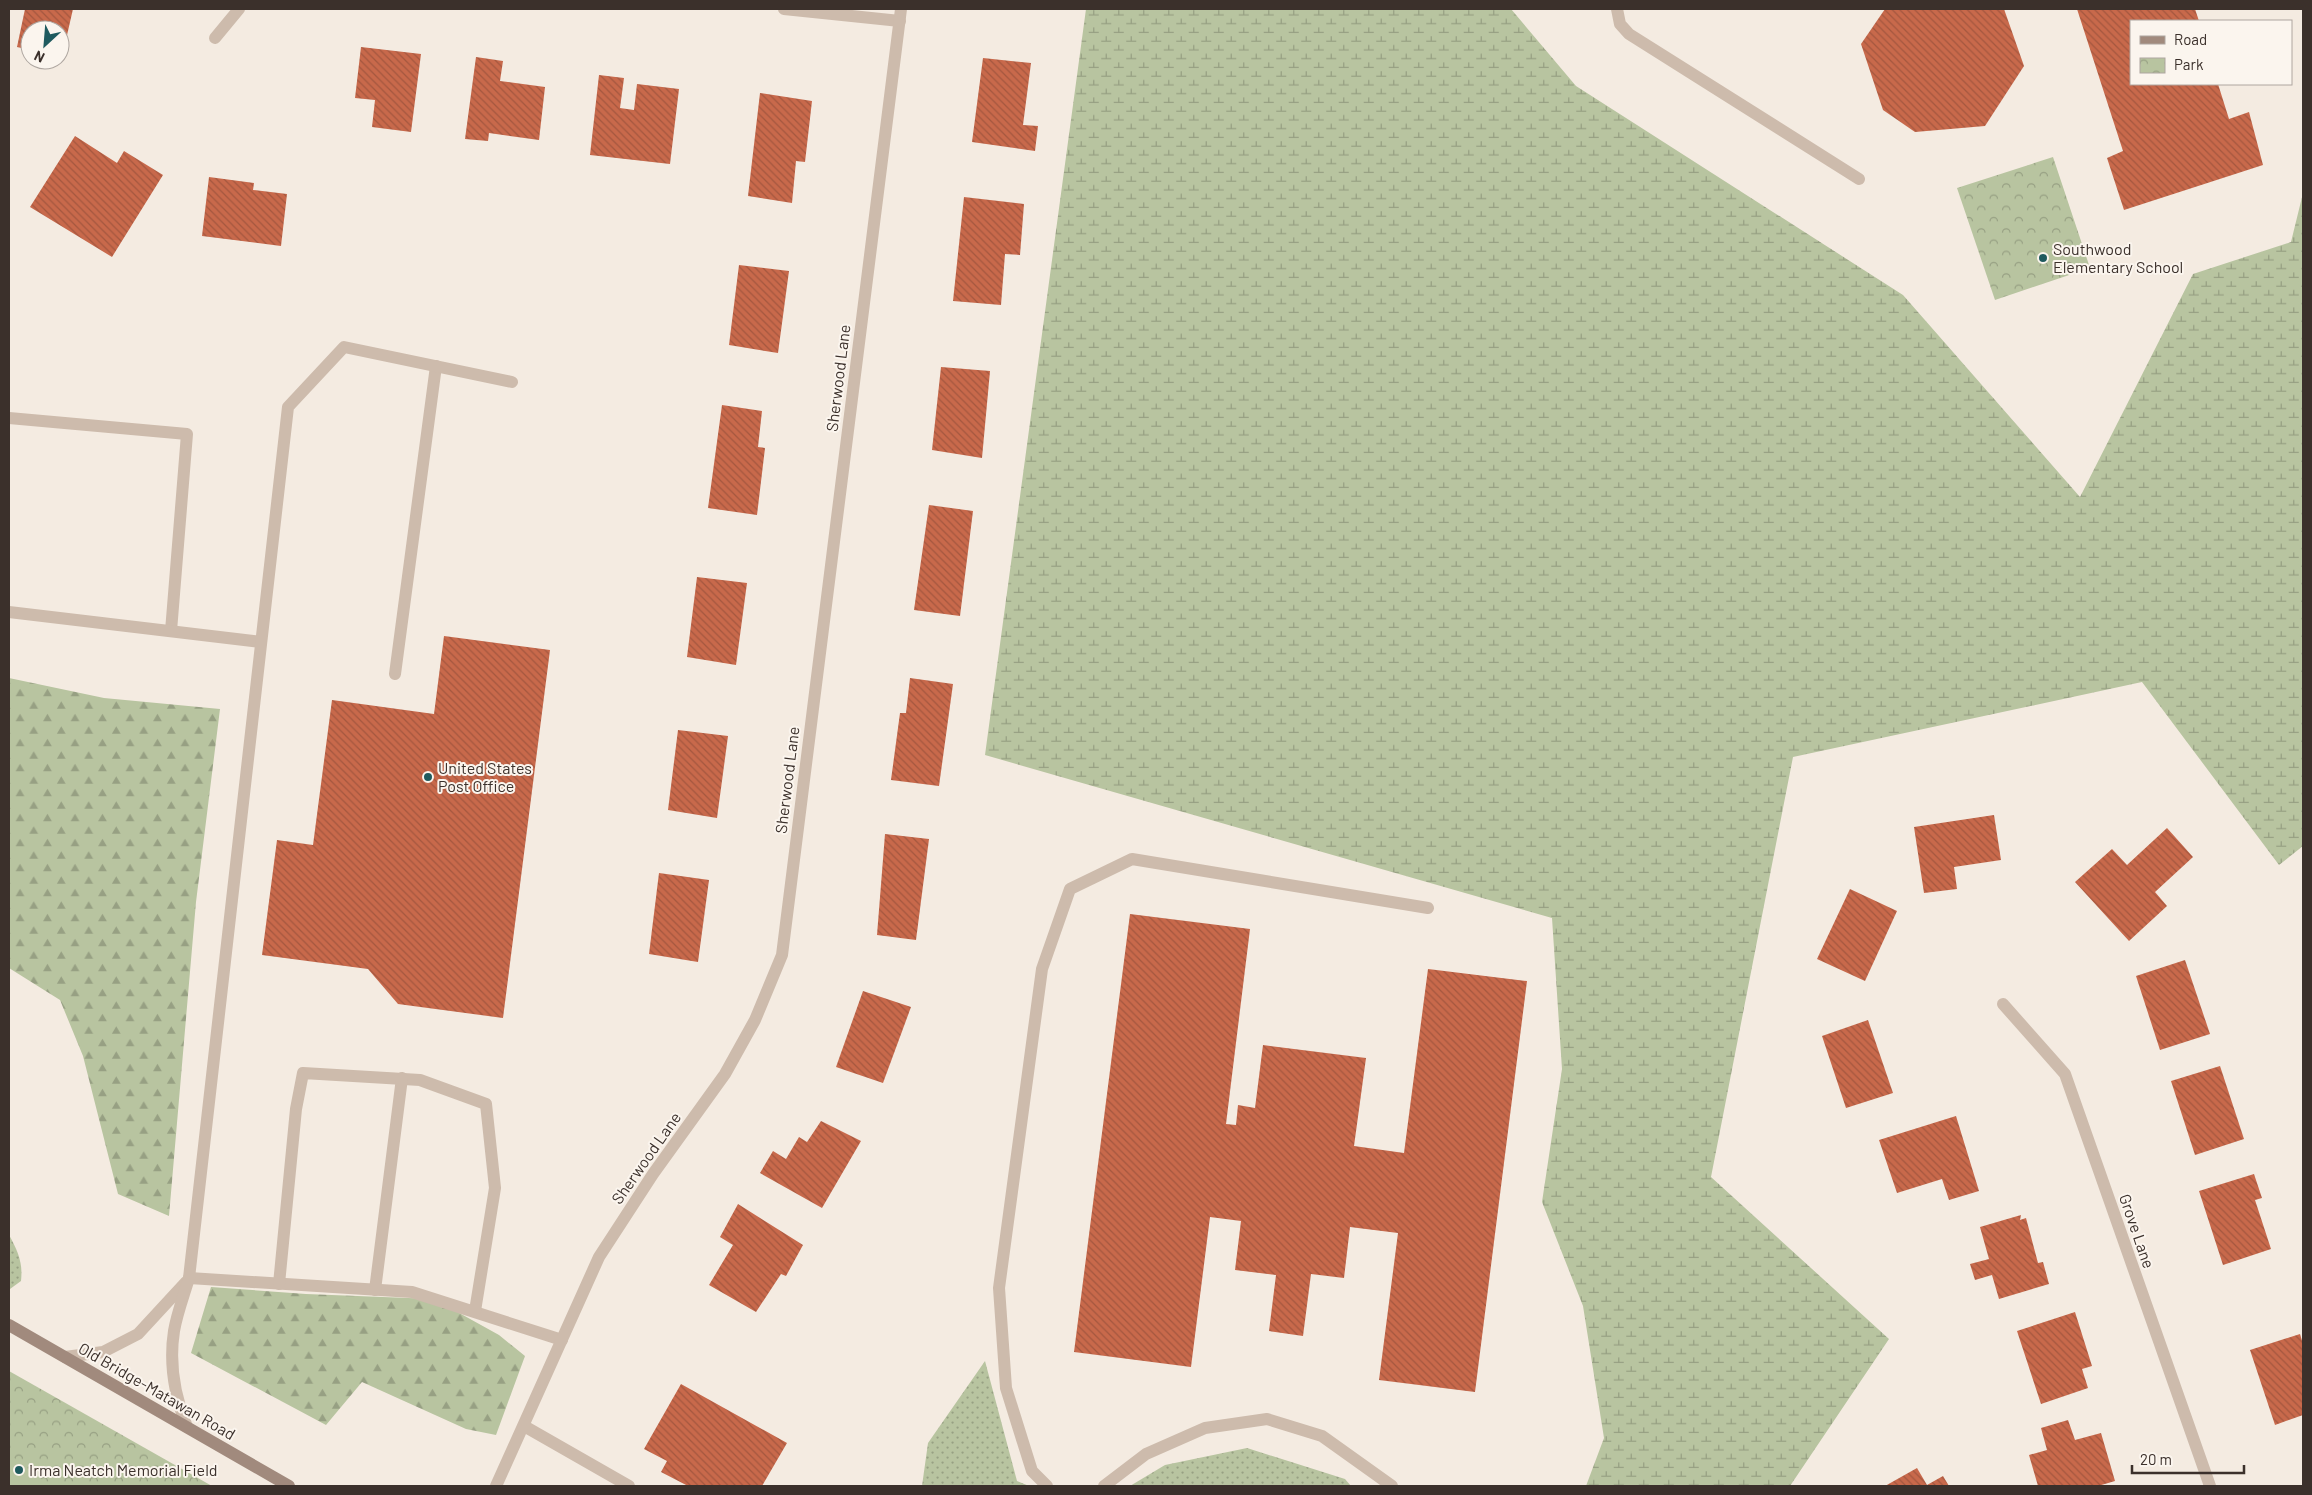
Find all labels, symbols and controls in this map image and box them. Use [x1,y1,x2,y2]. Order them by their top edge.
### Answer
north arrow [20,20,70,70]
legend [2130,20,2292,85]
text: Road [2174,30,2207,48]
text: N [31,47,47,67]
text: Park [2174,55,2204,73]
place label: Southwood Elementary School [2053,239,2183,276]
marker: Southwood Elementary School [2037,252,2049,264]
street label: Sherwood Lane [822,323,853,433]
street label: Sherwood Lane [771,725,802,835]
place label: United States Post Office [438,758,532,795]
marker: United States Post Office [422,771,434,783]
street label: Sherwood Lane [607,1108,684,1207]
street label: Grove Lane [2116,1191,2159,1270]
street label: Old Bridge-Matawan Road [75,1338,239,1443]
scale bar [2132,1442,2244,1474]
text: 20 m [2140,1450,2172,1468]
place label: Irma Neatch Memorial Field [29,1460,218,1479]
marker: Irma Neatch Memorial Field [13,1464,25,1476]

